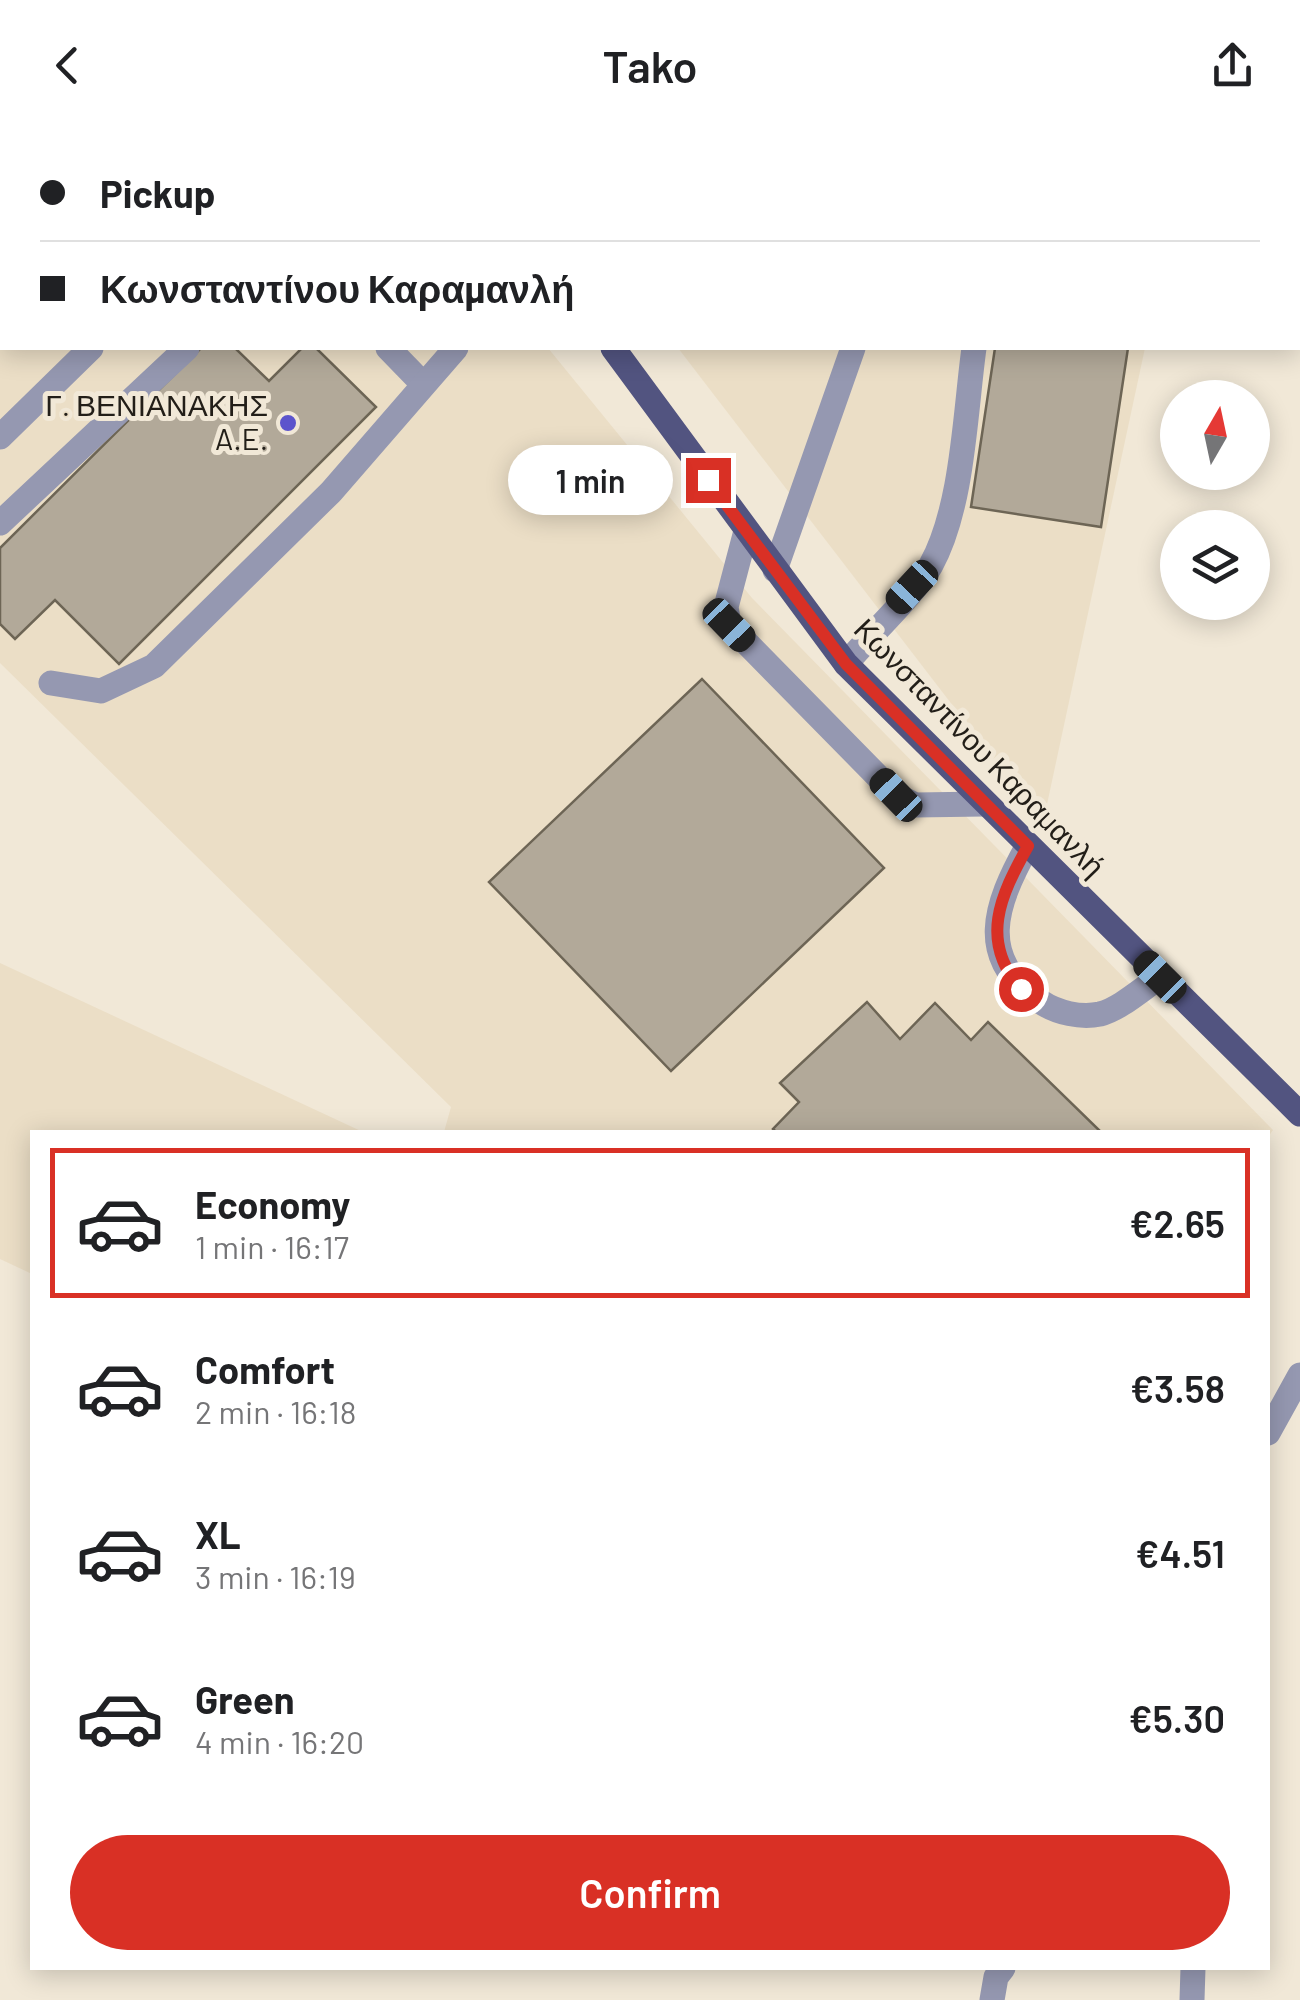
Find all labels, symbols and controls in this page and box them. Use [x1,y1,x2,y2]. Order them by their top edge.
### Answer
icon: back [40,38,95,93]
text: Tako [602,38,698,92]
icon: share [1205,38,1260,93]
text: Pickup [100,170,215,216]
text: Κωνσταντίνου Καραμανλή [100,265,574,311]
north arrow [1160,380,1270,490]
map controls [1160,380,1270,620]
place label: Γ. ΒΕΝΙΑΝΑΚΗΣ A.E. [45,386,268,456]
marker: Γ. ΒΕΝΙΑΝΑΚΗΣ A.E. [277,412,299,434]
callout: 1 min [508,445,673,515]
route end [686,458,731,503]
text: 1 min [556,461,625,499]
button: layers [1160,510,1270,620]
car [881,555,943,619]
car [697,593,761,657]
street label: Κωνσταντίνου Καραμανλή [848,610,1113,883]
car [864,763,928,827]
car [1128,945,1192,1009]
route start [999,967,1044,1012]
icon: car [75,1178,165,1268]
text: Economy [195,1181,350,1227]
text: €2.65 [1129,1200,1225,1246]
text: 1 min · 16:17 [195,1227,349,1265]
icon: car [75,1343,165,1433]
text: Comfort [195,1346,335,1392]
text: €3.58 [1130,1365,1225,1411]
text: 2 min · 16:18 [195,1392,356,1430]
icon: car [75,1508,165,1598]
text: XL [195,1511,241,1557]
text: €4.51 [1135,1530,1225,1576]
text: 3 min · 16:19 [195,1557,356,1595]
icon: car [75,1673,165,1763]
text: Green [195,1676,295,1722]
text: €5.30 [1129,1695,1225,1741]
text: 4 min · 16:20 [195,1722,364,1760]
button: Confirm [70,1835,1230,1950]

